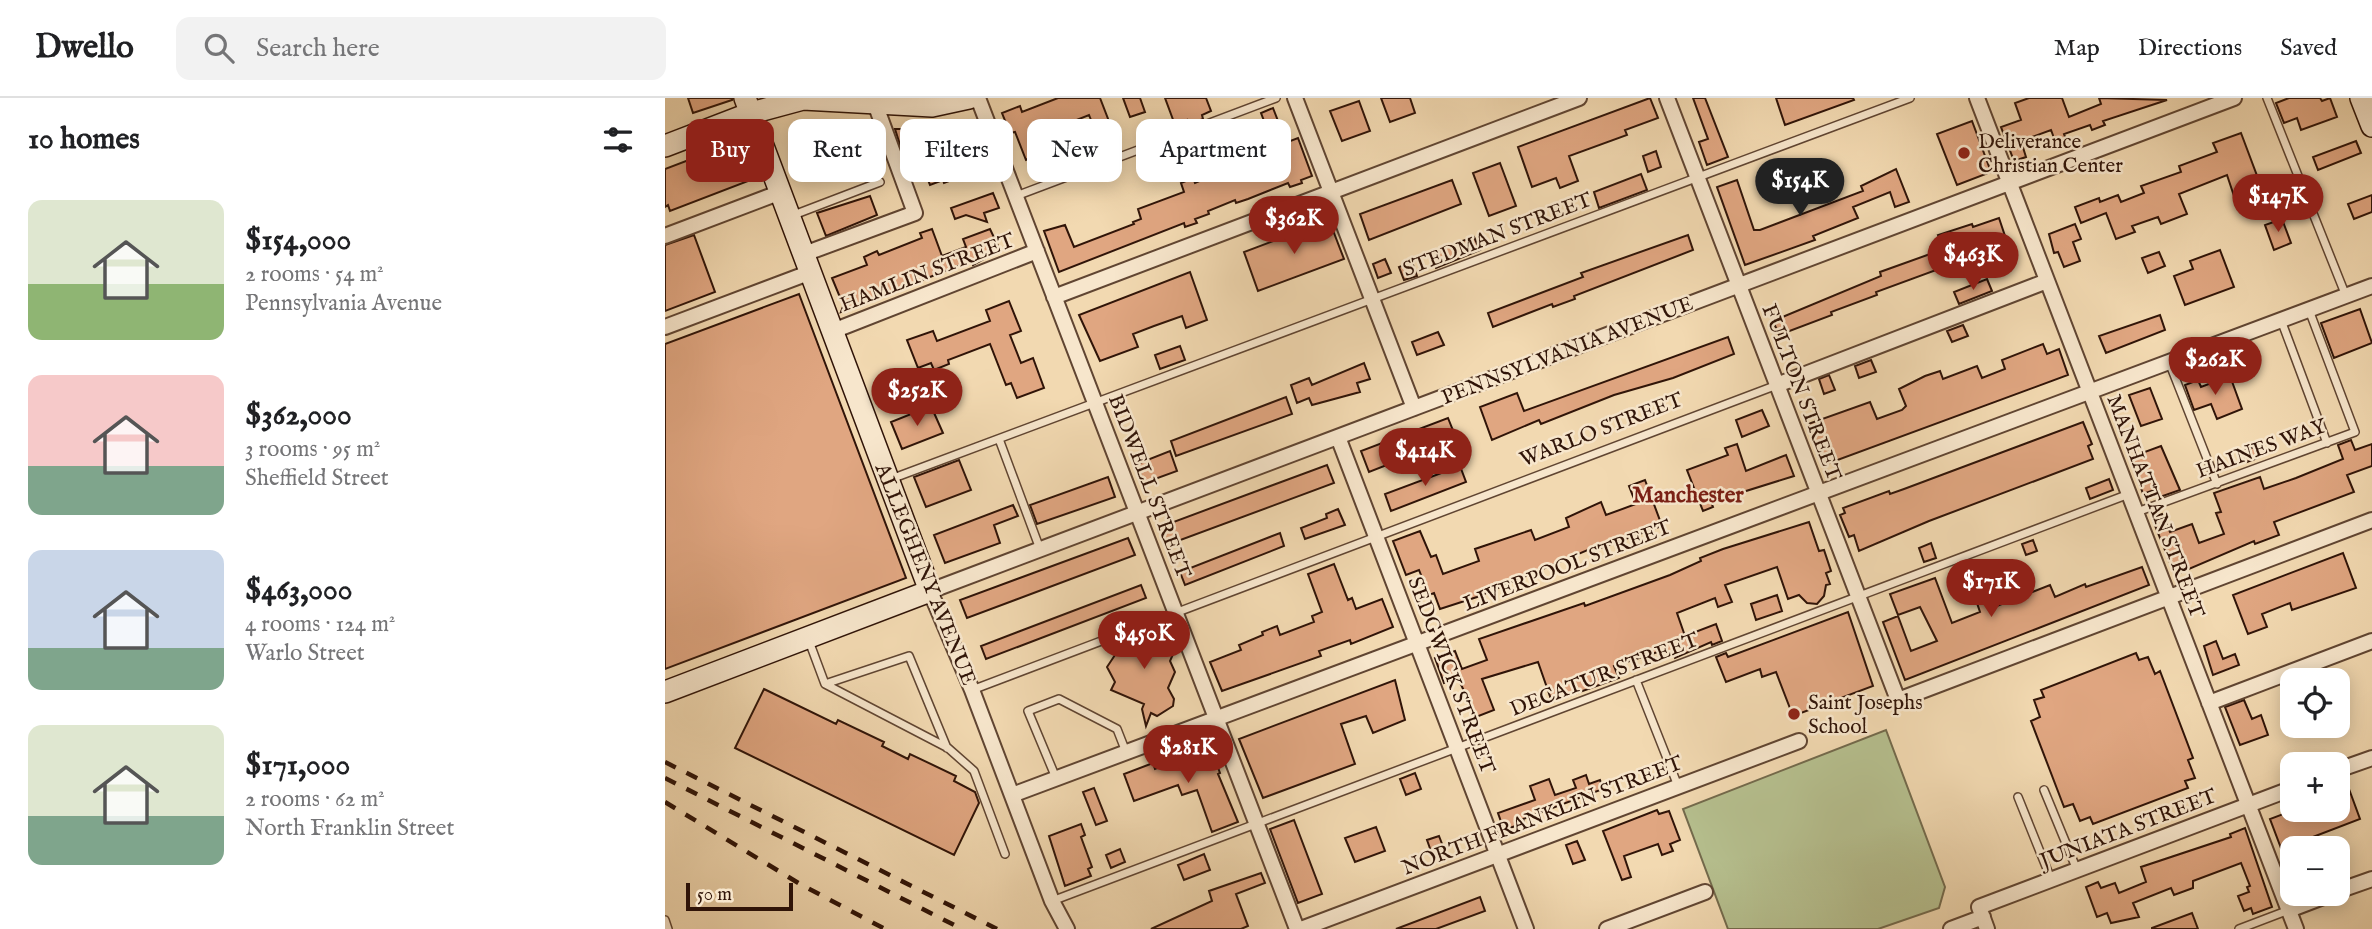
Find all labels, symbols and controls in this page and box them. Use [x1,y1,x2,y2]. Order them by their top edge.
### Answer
search box [176,17,666,80]
text: Dwello [35,27,134,69]
icon: search [200,29,238,67]
text: Search here [256,32,380,65]
text: Map [2054,33,2100,64]
text: Directions [2138,33,2242,64]
text: Saved [2280,33,2337,64]
chip: Buy [686,119,774,182]
chip: Rent [788,119,886,182]
chip: Filters [900,119,1013,182]
chip: New [1027,119,1122,182]
chip: Apartment [1136,119,1291,182]
text: 10 homes [28,121,140,159]
icon: filters [599,121,637,159]
place label: Deliverance Christian Center [1978,129,2123,180]
marker: Deliverance Christian Center [1956,145,1972,161]
pin: $154K [1751,158,1849,218]
text: $154K [1771,166,1829,195]
pin: $147K [2229,174,2327,234]
text: $147K [2248,182,2308,211]
street label: STEDMAN STREET [1399,187,1597,284]
pin: $362K [1245,197,1343,256]
text: $362K [1265,204,1323,233]
text: $154,000 [245,222,351,260]
street label: HAMLIN STREET [836,227,1019,319]
icon: home [84,228,168,312]
pin: $463K [1924,232,2022,292]
text: $463K [1944,240,2002,269]
text: 2 rooms · 54 m² [245,260,384,289]
text: Pennsylvania Avenue [245,289,442,318]
street label: PENNSYLVANIA AVENUE [1438,291,1697,412]
street label: FULTON STREET [1755,301,1847,485]
pin: $262K [2166,338,2264,397]
text: $262K [2185,345,2245,374]
pin: $252K [868,368,966,428]
text: $252K [887,376,947,405]
street label: WARLO STREET [1516,387,1687,474]
street label: BIDWELL STREET [1101,391,1196,583]
street label: MANHATTAN STREET [2099,391,2210,623]
text: $362,000 [245,397,352,435]
icon: home [84,403,168,487]
street label: HAINES WAY [2193,413,2332,485]
pin: $414K [1376,428,1474,488]
text: 3 rooms · 95 m² [245,435,380,464]
text: $414K [1395,436,1455,465]
street label: ALLEGHENY AVENUE [867,459,981,689]
text: Sheffield Street [245,464,389,493]
district label: Manchester [1632,481,1744,510]
street label: LIVERPOOL STREET [1460,514,1676,619]
pin: $171K [1942,560,2040,619]
text: $171K [1962,567,2020,596]
text: $463,000 [245,572,352,610]
street label: SEDGWICK STREET [1401,573,1501,778]
icon: home [84,578,168,662]
text: 4 rooms · 124 m² [245,610,395,639]
pin: $450K [1095,612,1193,671]
text: $450K [1114,619,1174,648]
street label: DECATUR STREET [1507,627,1703,724]
text: Warlo Street [245,639,365,668]
map controls [2280,668,2350,906]
button: locate [2280,668,2350,738]
place label: Saint Josephs School [1808,690,1923,741]
marker: Saint Josephs School [1786,706,1802,722]
pin: $281K [1139,726,1237,785]
text: $281K [1159,733,1217,762]
text: $171,000 [245,747,350,785]
street label: NORTH FRANKLIN STREET [1398,750,1687,882]
button: + [2280,752,2350,822]
icon: home [84,753,168,837]
street label: JUNIATA STREET [2035,783,2221,876]
text: 2 rooms · 62 m² [245,785,385,814]
text: North Franklin Street [245,814,454,843]
button: − [2280,836,2350,906]
scale bar [686,880,793,912]
text: 50 m [697,883,732,907]

